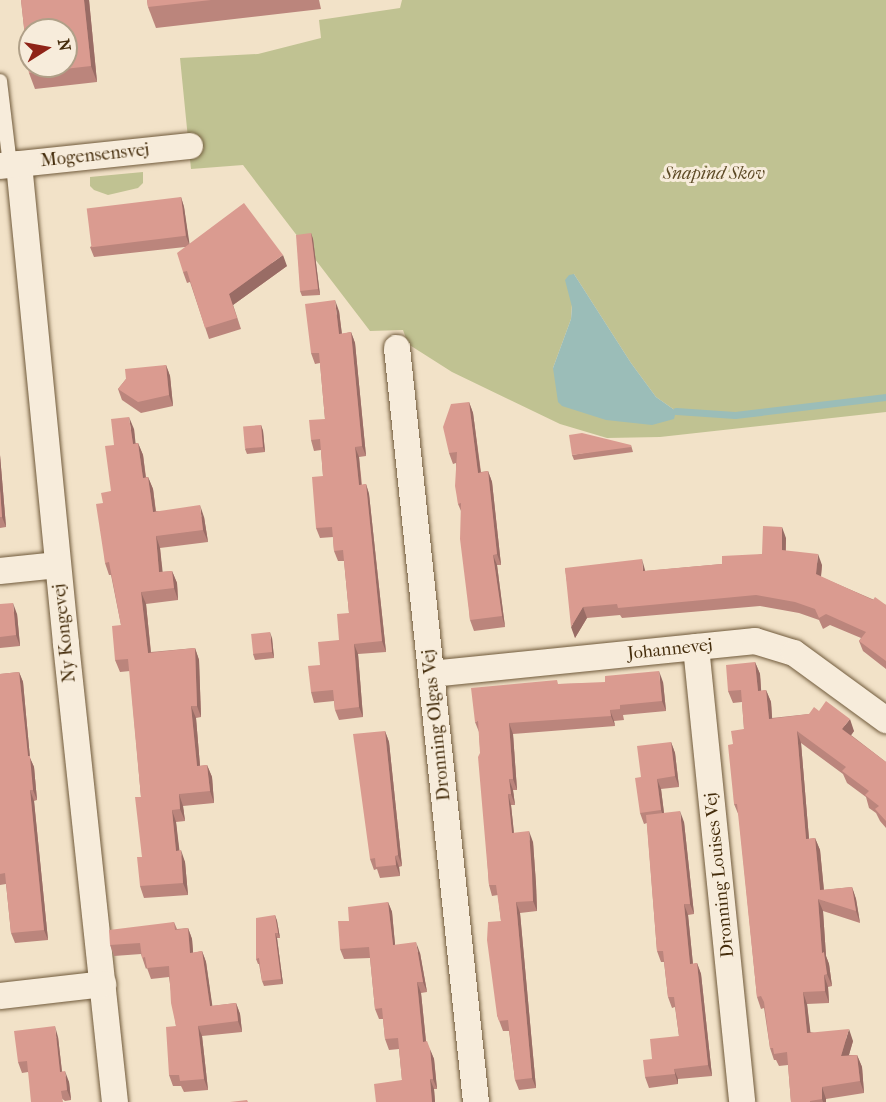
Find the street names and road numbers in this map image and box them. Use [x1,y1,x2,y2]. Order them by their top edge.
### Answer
street label: Mogensensvej [40,140,150,172]
street label: Ny Kongevej [49,582,81,684]
street label: Johannevej [626,635,714,665]
street label: Dronning Olgas Vej [418,648,456,802]
street label: Dronning Louises Vej [701,791,739,959]

